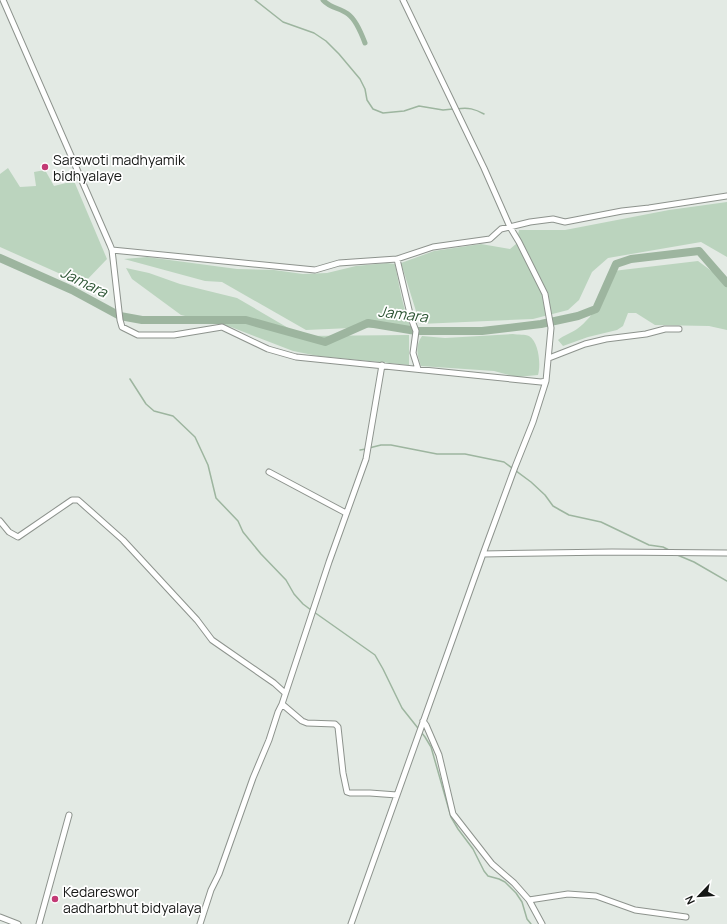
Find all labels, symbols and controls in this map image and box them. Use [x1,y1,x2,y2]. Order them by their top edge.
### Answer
place label: Sarswoti madhyamik bidhyalaye [53,150,186,185]
marker: Sarswoti madhyamik bidhyalaye [40,162,50,172]
water label: Jamara [57,262,112,303]
water label: Jamara [377,301,430,328]
north arrow [679,876,719,916]
place label: Kedareswor aadharbhut bidyalaya [63,882,202,917]
marker: Kedareswor aadharbhut bidyalaya [50,894,60,904]
text: N [681,894,698,907]

